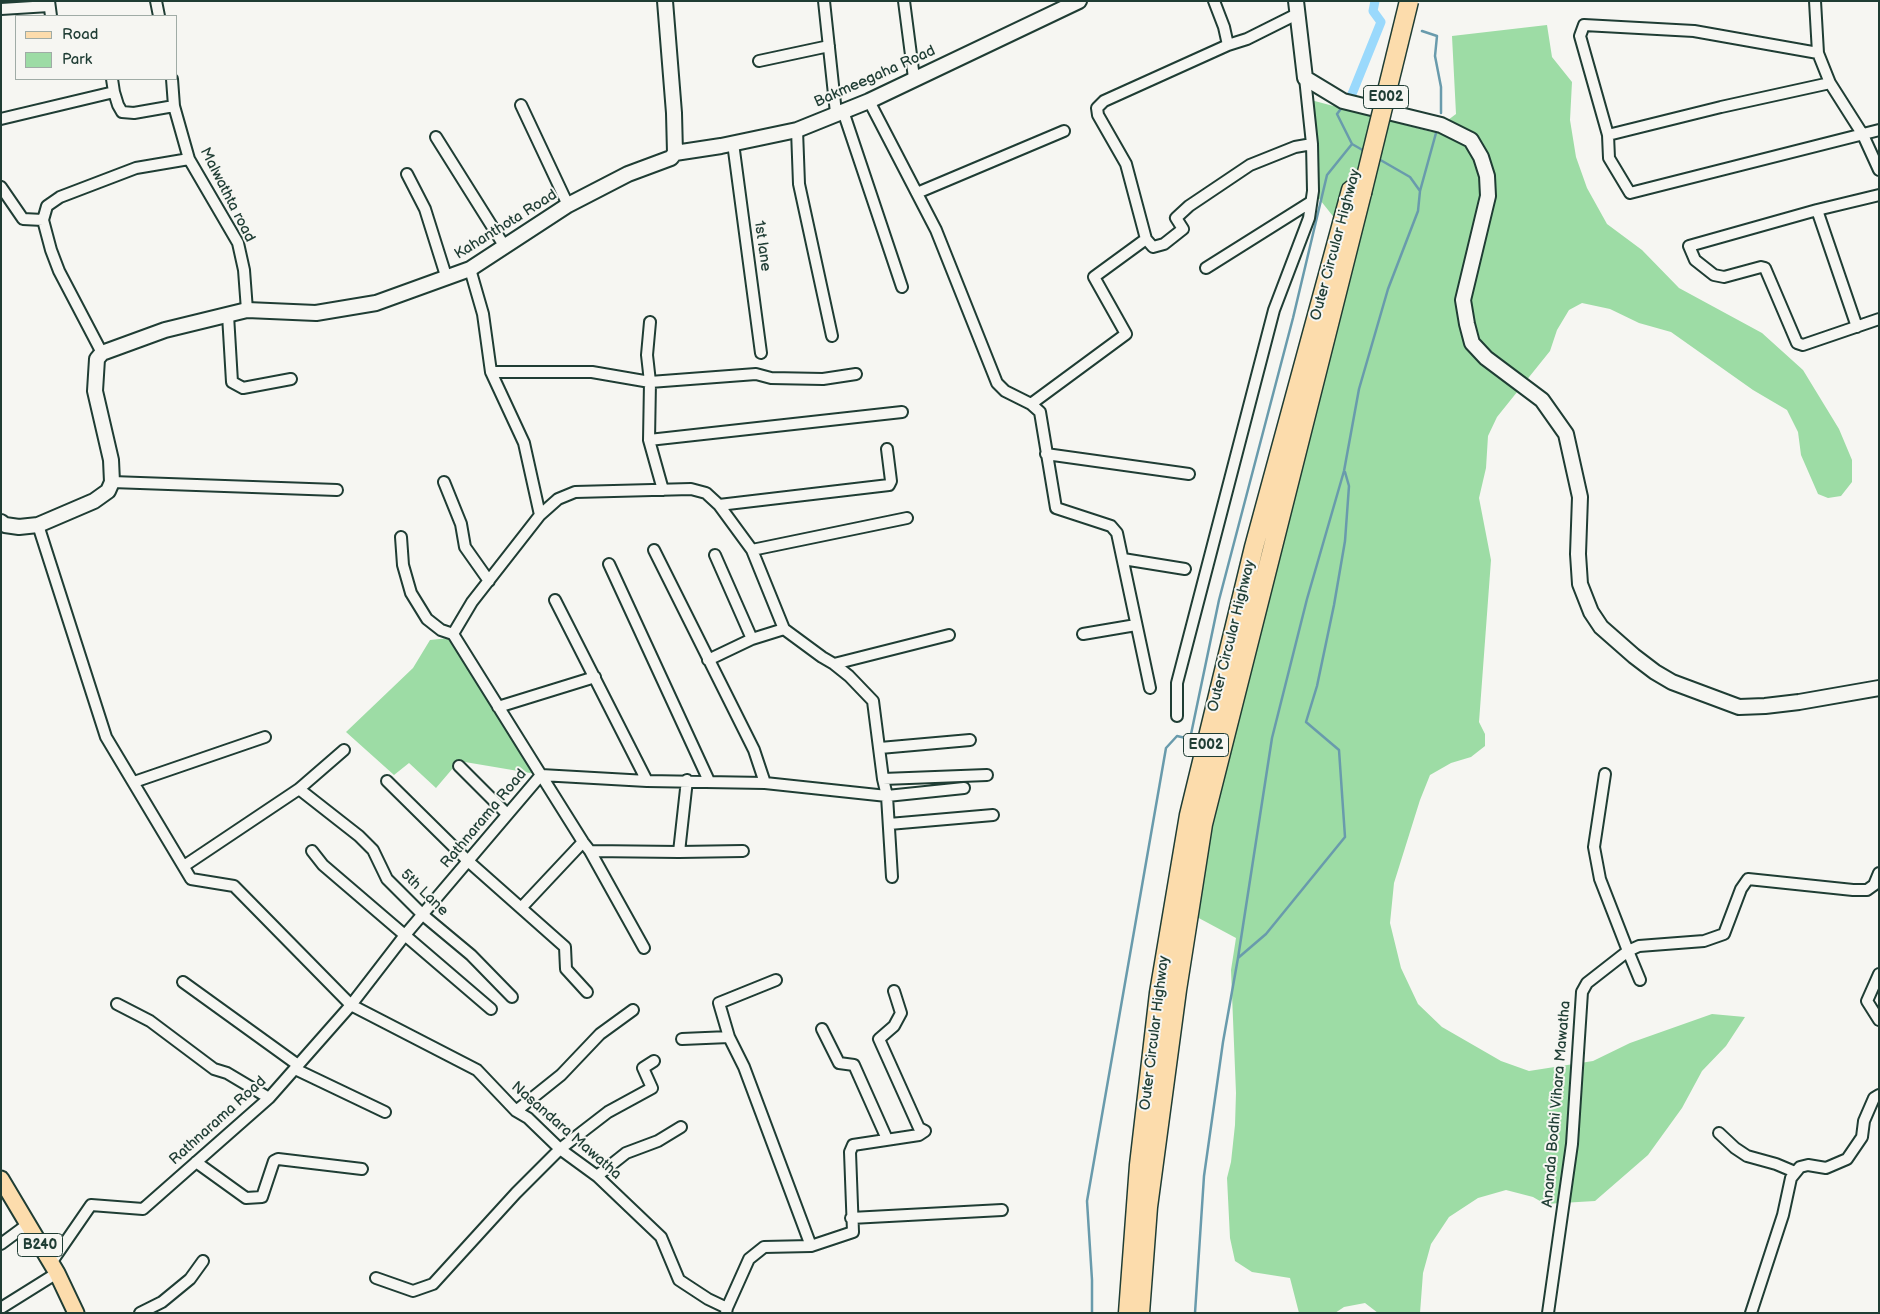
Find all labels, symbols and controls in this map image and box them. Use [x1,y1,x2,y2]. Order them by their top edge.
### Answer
legend [15,15,178,80]
text: Road [62,25,98,44]
street label: Bakmeegaha Road [812,42,938,112]
text: Park [62,50,92,69]
road number: E002 [1364,85,1408,108]
street label: Malwathta road [195,145,259,245]
street label: Outer Circular Highway [1307,167,1365,323]
street label: Kahanthota Road [451,186,561,264]
street label: 1st lane [750,220,774,272]
street label: Outer Circular Highway [1204,558,1260,714]
road number: E002 [1184,734,1228,756]
street label: Rathnarama Road [437,766,531,872]
street label: 5th Lane [396,866,452,920]
street label: Outer Circular Highway [1137,955,1173,1111]
street label: Ananda Bodhi Vihara Mawatha [1539,1000,1575,1208]
street label: Rathnarama Road [166,1073,270,1169]
street label: Nasandara Mawatha [507,1078,625,1184]
road number: B240 [18,1234,62,1256]

